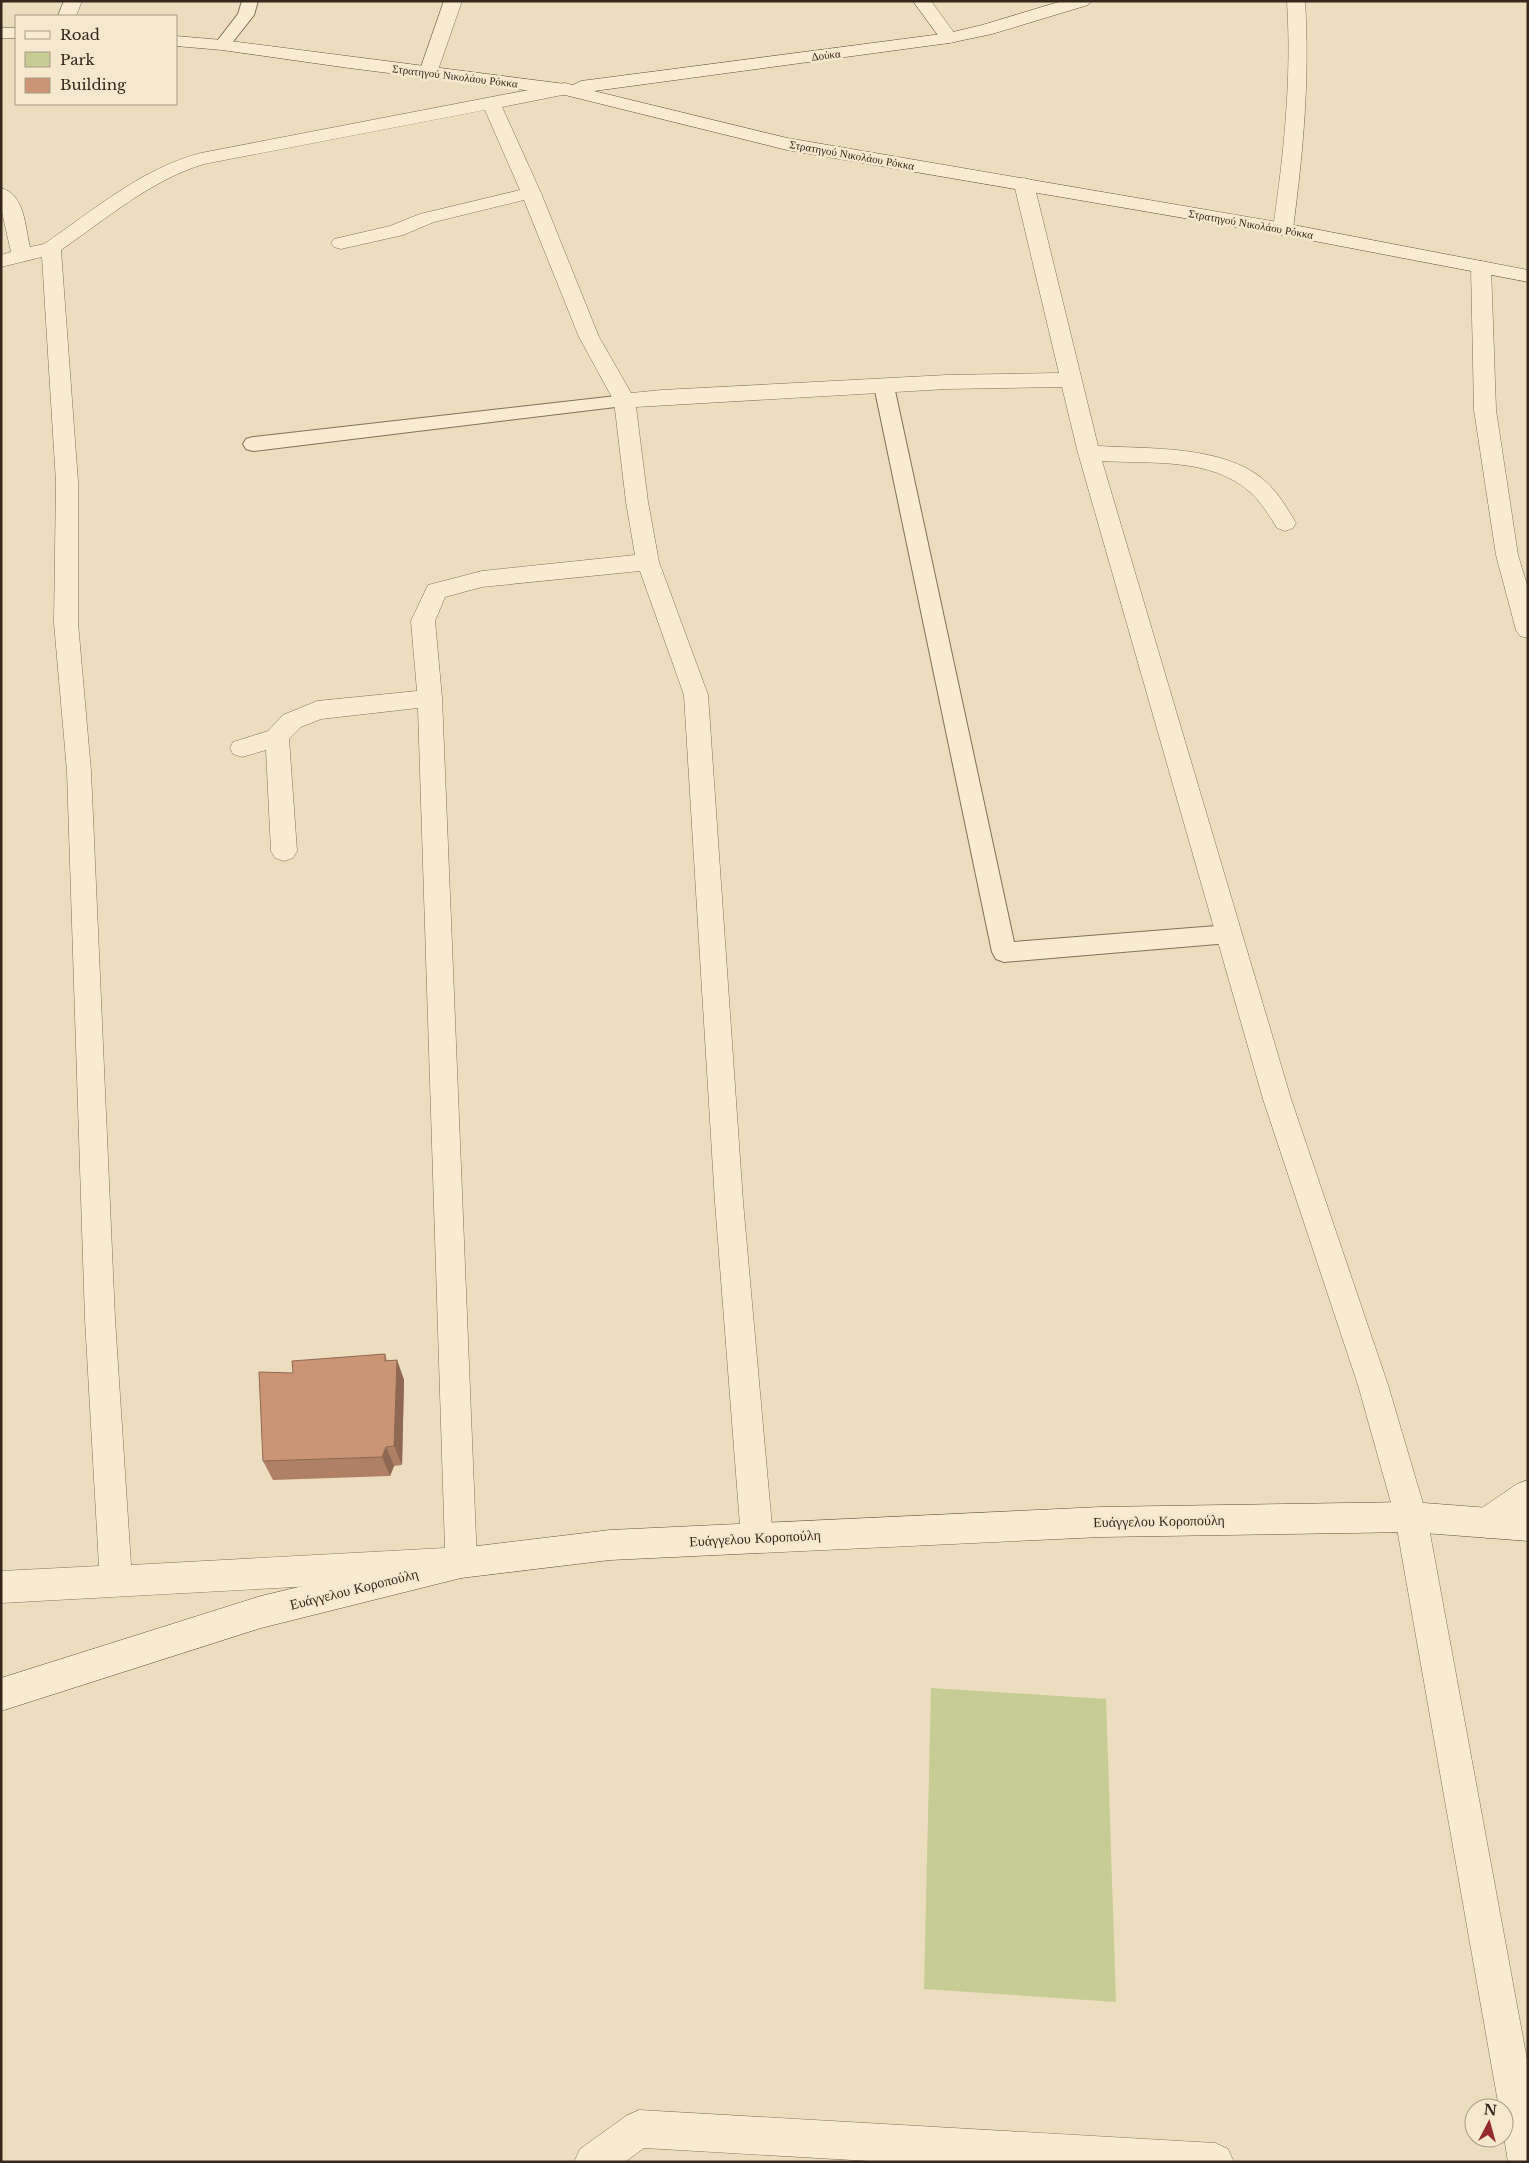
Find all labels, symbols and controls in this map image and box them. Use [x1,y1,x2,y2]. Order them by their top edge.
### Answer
legend [15,15,178,105]
text: Road [60,25,100,44]
street label: Δούκα [811,46,842,64]
text: Park [60,50,96,69]
street label: Στρατηγού Νικολάου Ρόκκα [391,61,519,91]
text: Building [60,75,127,94]
street label: Στρατηγού Νικολάου Ρόκκα [789,137,916,173]
street label: Στρατηγού Νικολάου Ρόκκα [1188,206,1315,242]
street label: Ευάγγελου Κοροπούλη [1093,1511,1225,1531]
street label: Ευάγγελου Κοροπούλη [689,1526,821,1550]
street label: Ευάγγελου Κοροπούλη [288,1564,420,1614]
north arrow [1464,2098,1514,2148]
text: N [1483,2100,1498,2120]

